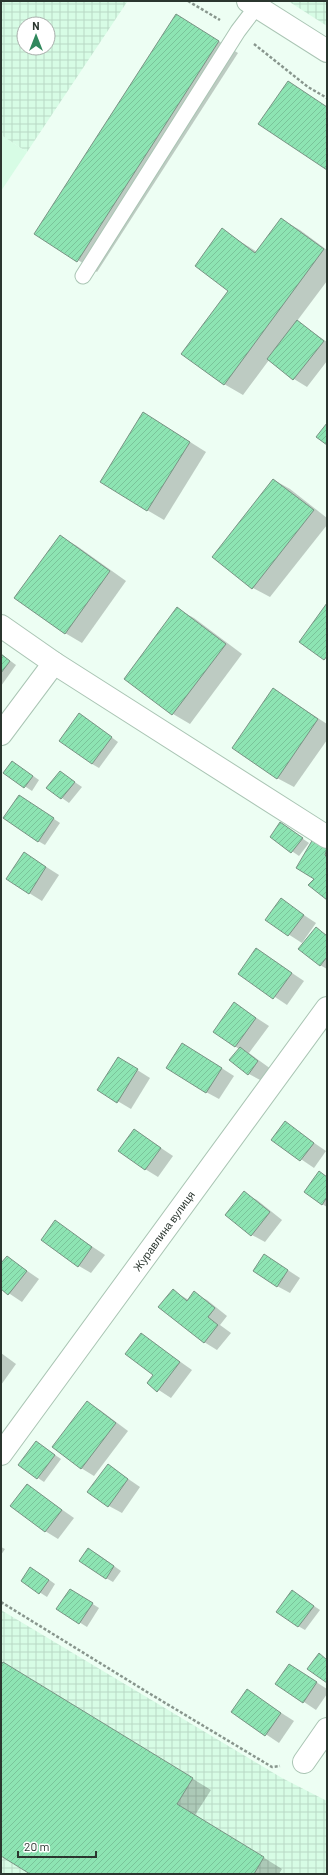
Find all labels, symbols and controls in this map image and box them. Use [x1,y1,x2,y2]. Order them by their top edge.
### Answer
north arrow [16,16,56,56]
text: N [32,19,40,32]
street label: Журавлина вулиця [130,1188,197,1273]
scale bar [18,1833,96,1859]
text: 20 m [24,1839,50,1853]

